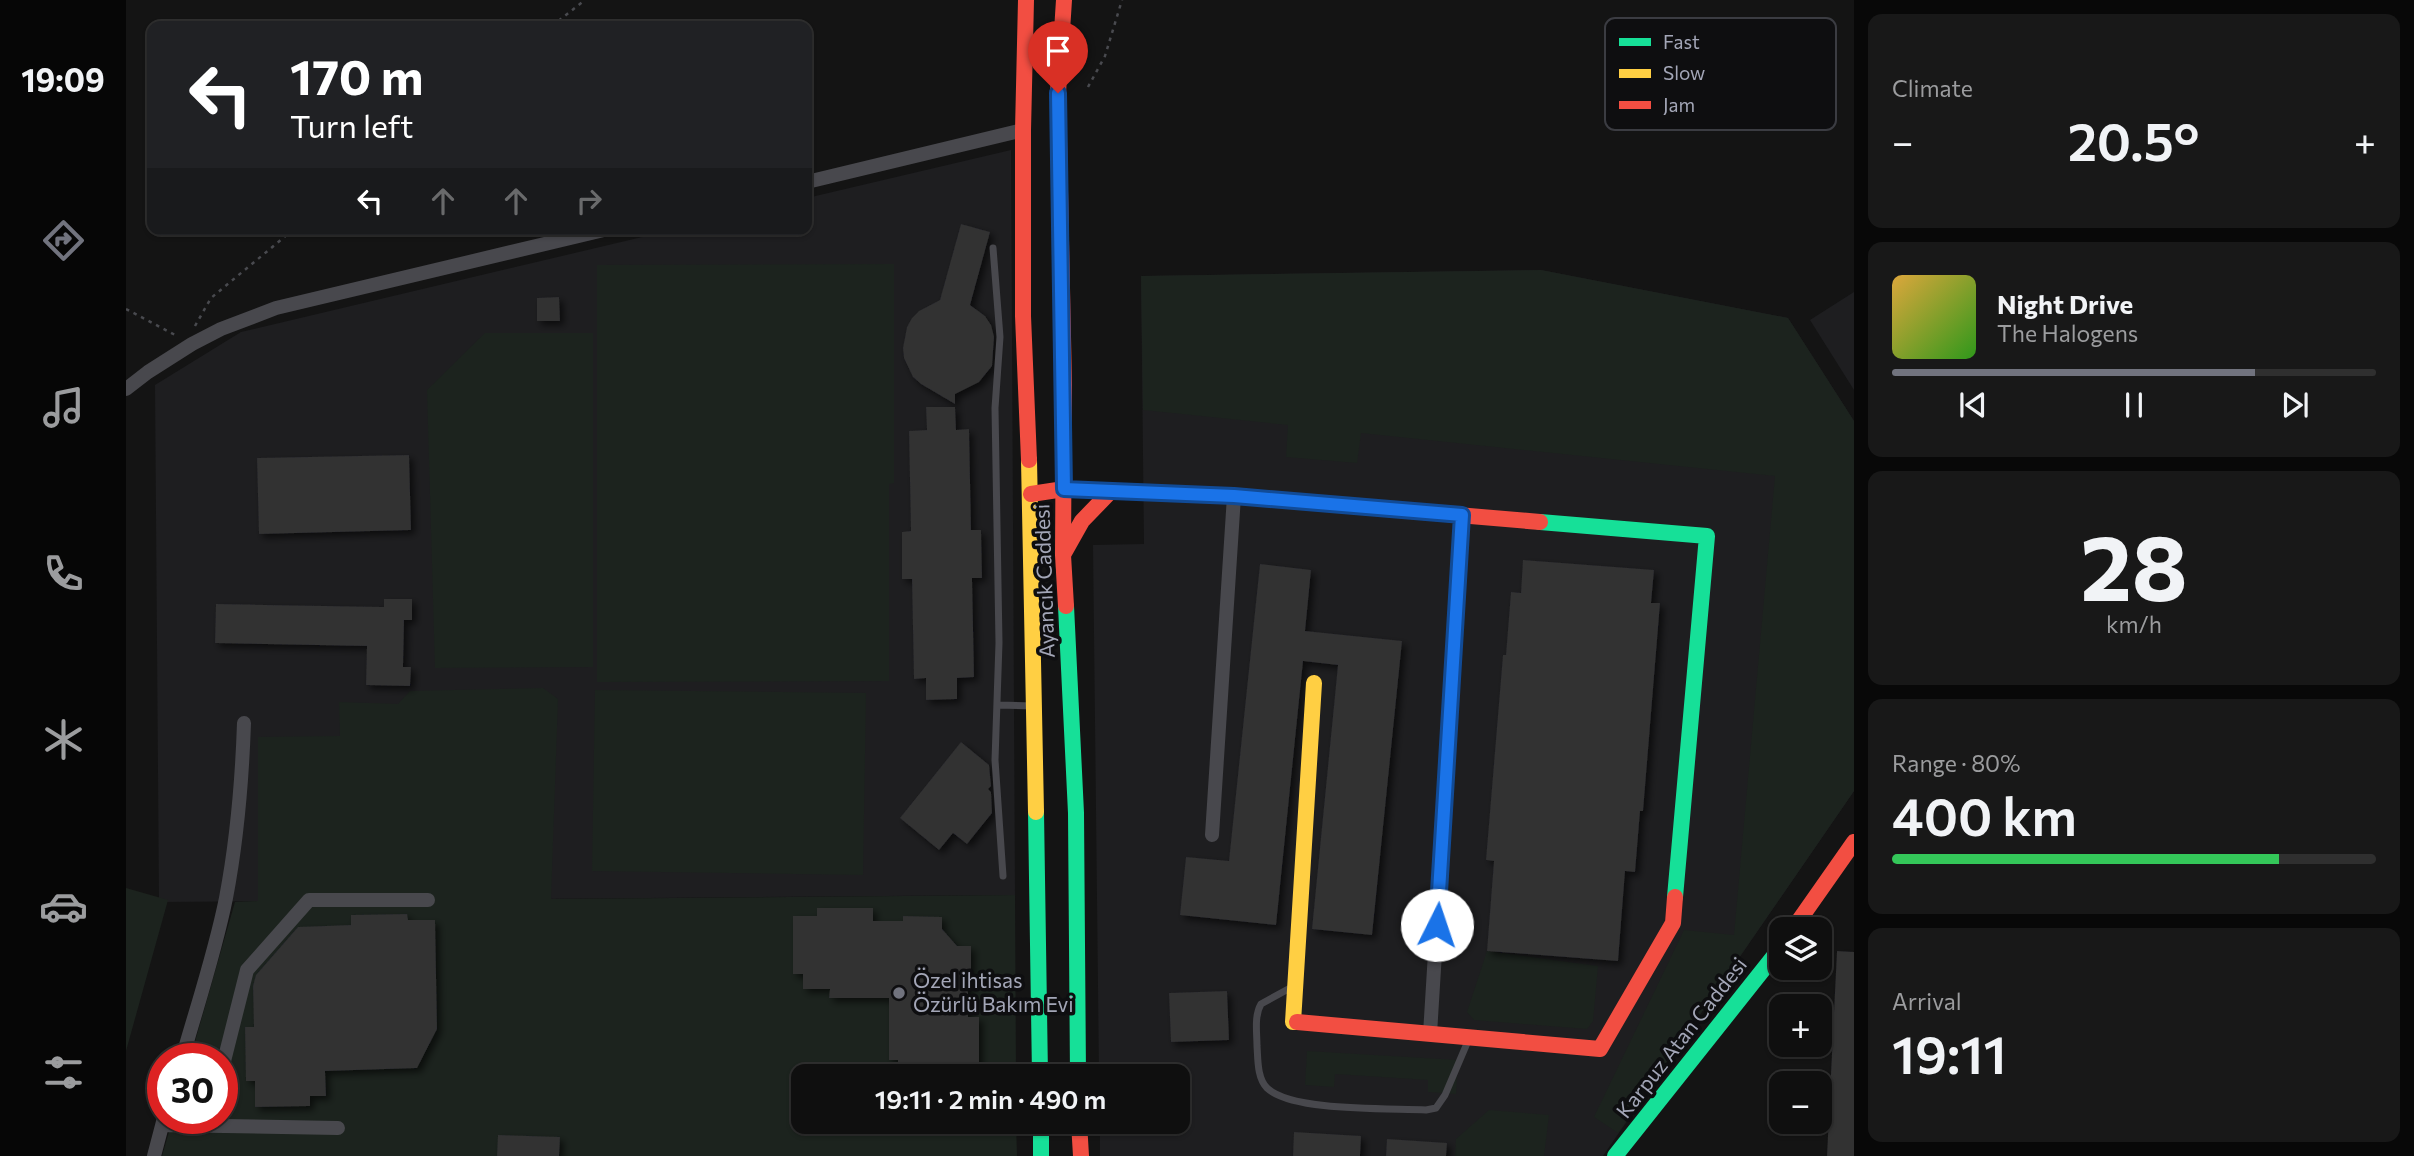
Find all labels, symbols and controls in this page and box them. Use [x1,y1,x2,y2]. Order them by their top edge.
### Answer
legend [1605,18,1836,130]
pin [1028,21,1088,93]
text: Fast [1663,30,1700,53]
icon: arrive [1039,32,1077,70]
text: 170 m [290,45,423,105]
icon: left [175,49,266,140]
text: 19:09 [21,59,105,99]
text: Slow [1663,61,1705,84]
text: Climate [1892,74,1973,102]
text: Jam [1663,93,1695,116]
text: Turn left [290,105,414,145]
text: 20.5° [2068,108,2199,172]
text: − [1892,117,1914,164]
text: + [2354,117,2376,164]
icon: left [351,182,389,220]
icon: ahead [424,182,462,220]
icon: ahead [497,182,535,220]
icon: right [570,182,608,220]
icon: directions [39,216,88,265]
text: Night Drive [1997,288,2133,319]
text: The Halogens [1997,319,2138,347]
icon: music [39,383,88,432]
icon: previous [1954,386,1992,424]
icon: pause [2115,386,2153,424]
icon: next [2276,386,2314,424]
street label: Ayancık Caddesi [1028,504,1059,659]
text: 28 [2080,508,2188,620]
icon: phone [39,549,88,598]
text: km/h [2106,610,2162,638]
icon: climate [39,715,88,764]
text: Range · 80% [1892,749,2020,777]
text: 400 km [1892,783,2077,847]
icon: car [39,882,88,931]
position arrow [1400,888,1474,962]
map controls [1769,917,1832,1134]
button: layers [1769,917,1832,980]
street label: Karpuz Atan Caddesi [1610,952,1751,1122]
place label: Özel ihtisas Özürlü Bakım Evi [913,967,1074,1016]
marker: Özel ihtisas Özürlü Bakım Evi [891,985,907,1001]
text: Arrival [1892,987,1962,1015]
button: + [1769,994,1832,1057]
text: 19:11 [1892,1021,2007,1085]
speed limit sign: 30 [147,1043,238,1134]
icon: filters [39,1048,88,1097]
button: − [1769,1071,1832,1134]
text: 19:11 · 2 min · 490 m [875,1083,1106,1114]

